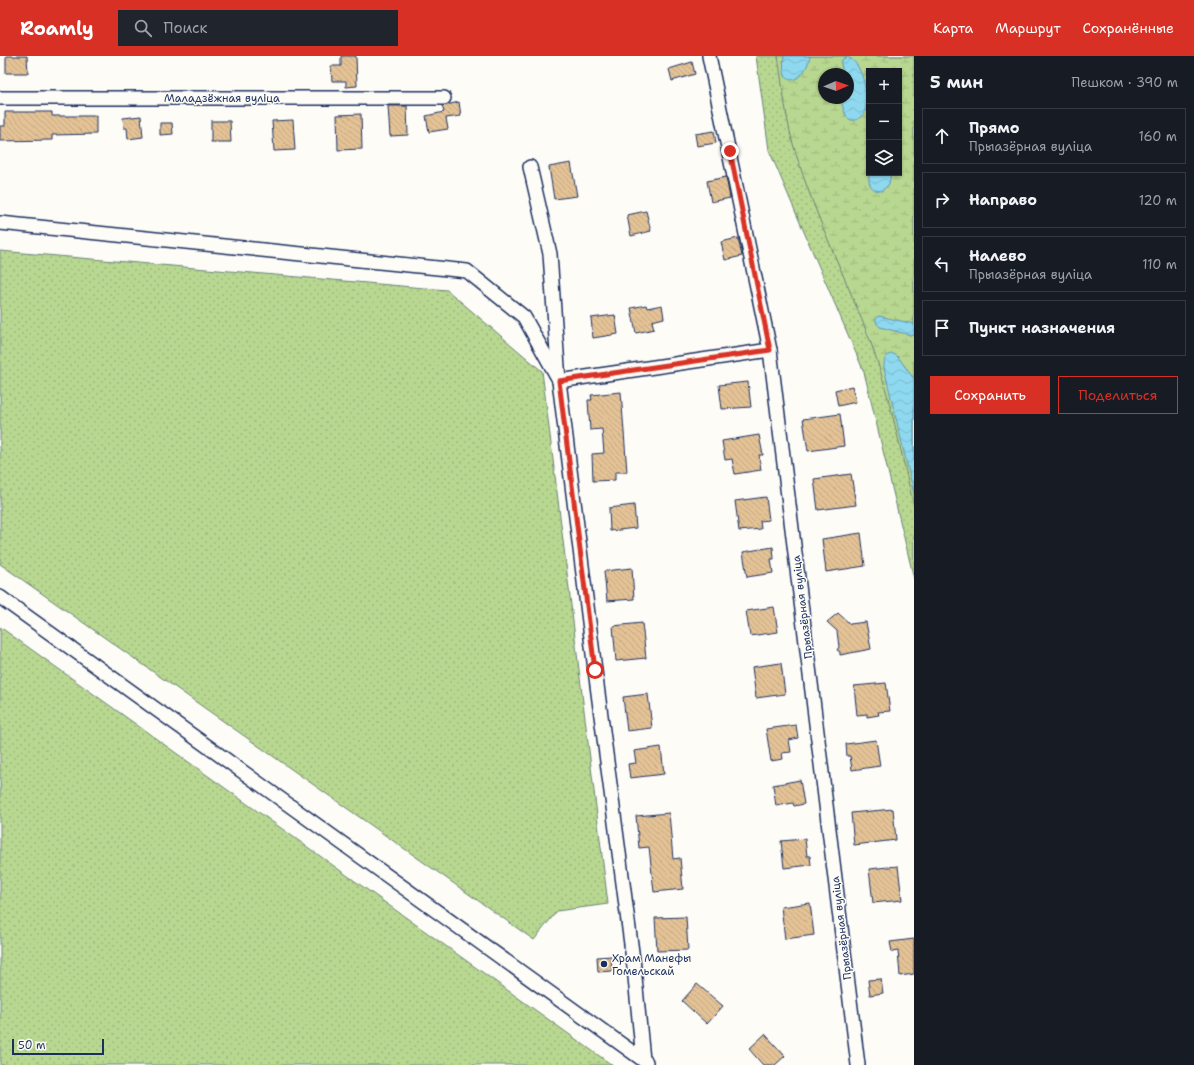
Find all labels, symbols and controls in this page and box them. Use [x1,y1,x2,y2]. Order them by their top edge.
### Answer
search box [118,10,398,46]
text: Roamly [20,16,94,41]
icon: search [132,17,154,39]
text: Поиск [164,18,207,38]
text: Карта [933,19,973,37]
text: Маршрут [995,19,1061,37]
text: Сохранённые [1083,19,1174,37]
north arrow [818,68,854,104]
map controls [866,68,902,176]
button: + [866,68,902,104]
text: 5 мин [930,71,983,93]
text: Пешком · 390 m [1072,74,1178,91]
street label: Маладзёжная вуліца [164,91,280,106]
button: − [866,104,902,140]
text: Прямо [969,118,1019,138]
icon: ahead [931,125,953,147]
text: 160 m [1139,128,1177,145]
text: Прыазёрная вуліца [969,138,1092,155]
button: layers [866,140,902,176]
route end [721,142,739,160]
icon: right [931,189,953,211]
text: Направо [969,190,1037,210]
text: 120 m [1139,192,1177,209]
text: Налево [969,246,1027,266]
icon: left [931,253,953,275]
text: 110 m [1142,256,1177,273]
text: Прыазёрная вуліца [969,266,1092,283]
icon: arrive [931,317,953,339]
text: Пункт назначения [969,318,1115,338]
button: Сохранить [930,376,1050,414]
button: Поделиться [1058,376,1178,414]
street label: Прыазёрная вуліца [789,554,816,660]
route start [586,661,604,679]
street label: Прыазёрная вуліца [828,875,855,981]
place label: Храм Манефы Гомельскай [612,951,691,979]
marker: Храм Манефы Гомельскай [599,959,609,969]
scale bar [12,1037,104,1056]
text: 50 m [18,1038,46,1053]

